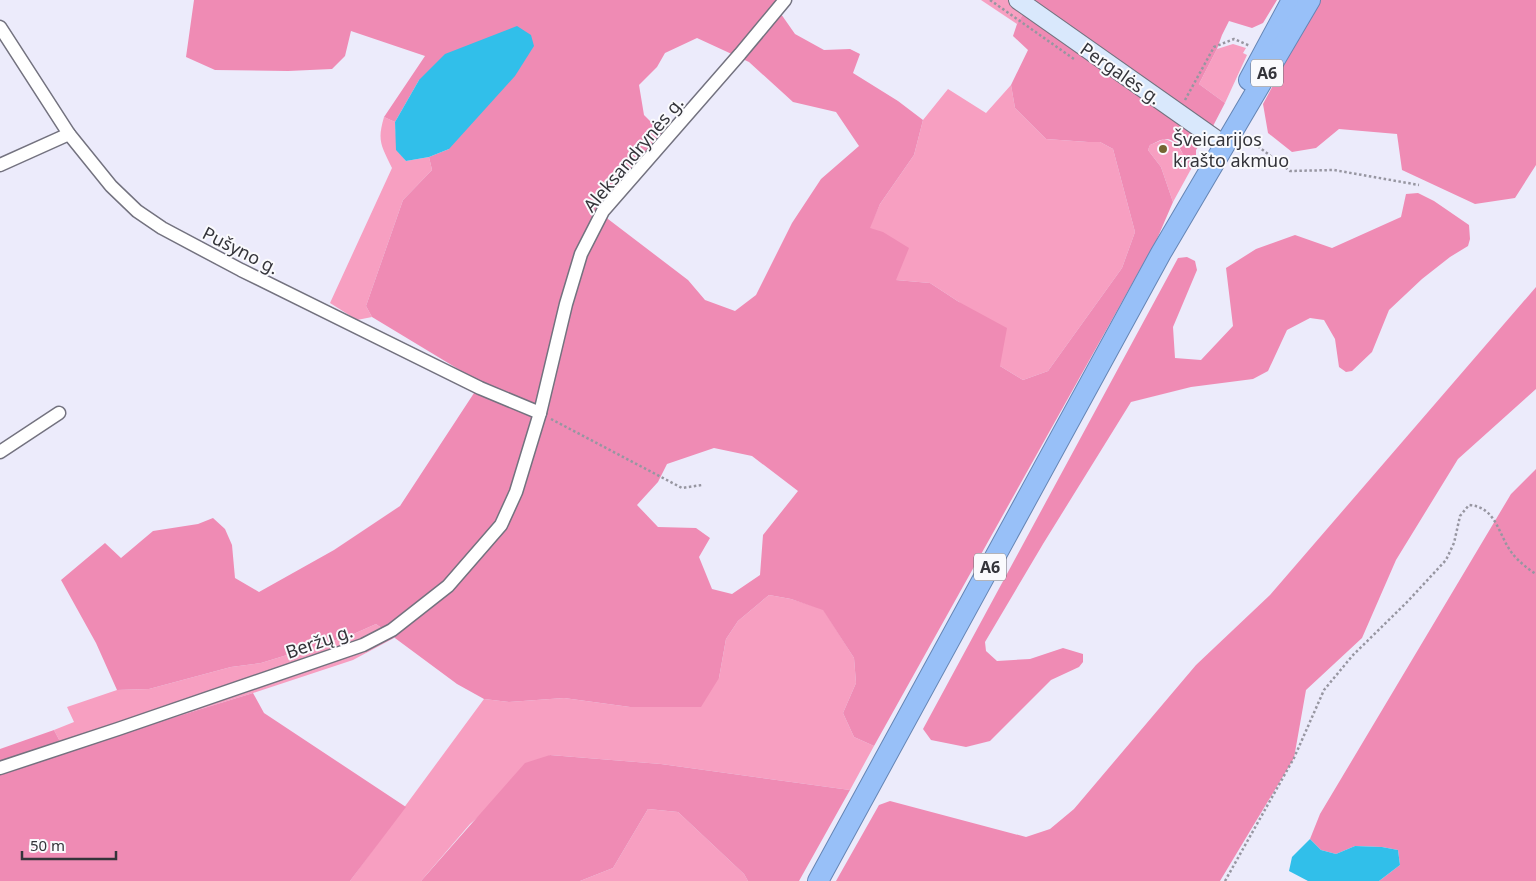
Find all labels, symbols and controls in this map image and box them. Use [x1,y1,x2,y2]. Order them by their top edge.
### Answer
street label: Pergalės g. [1076,36,1166,110]
road number: A6 [1251,59,1283,86]
street label: Aleksandrynės g. [578,91,688,217]
place label: Šveicarijos krašto akmuo [1173,127,1289,172]
marker: Šveicarijos krašto akmuo [1157,143,1169,155]
street label: Pušyno g. [199,221,283,279]
road number: A6 [974,554,1006,580]
street label: Beržų g. [282,618,356,664]
scale bar [22,828,116,860]
text: 50 m [30,835,65,855]

